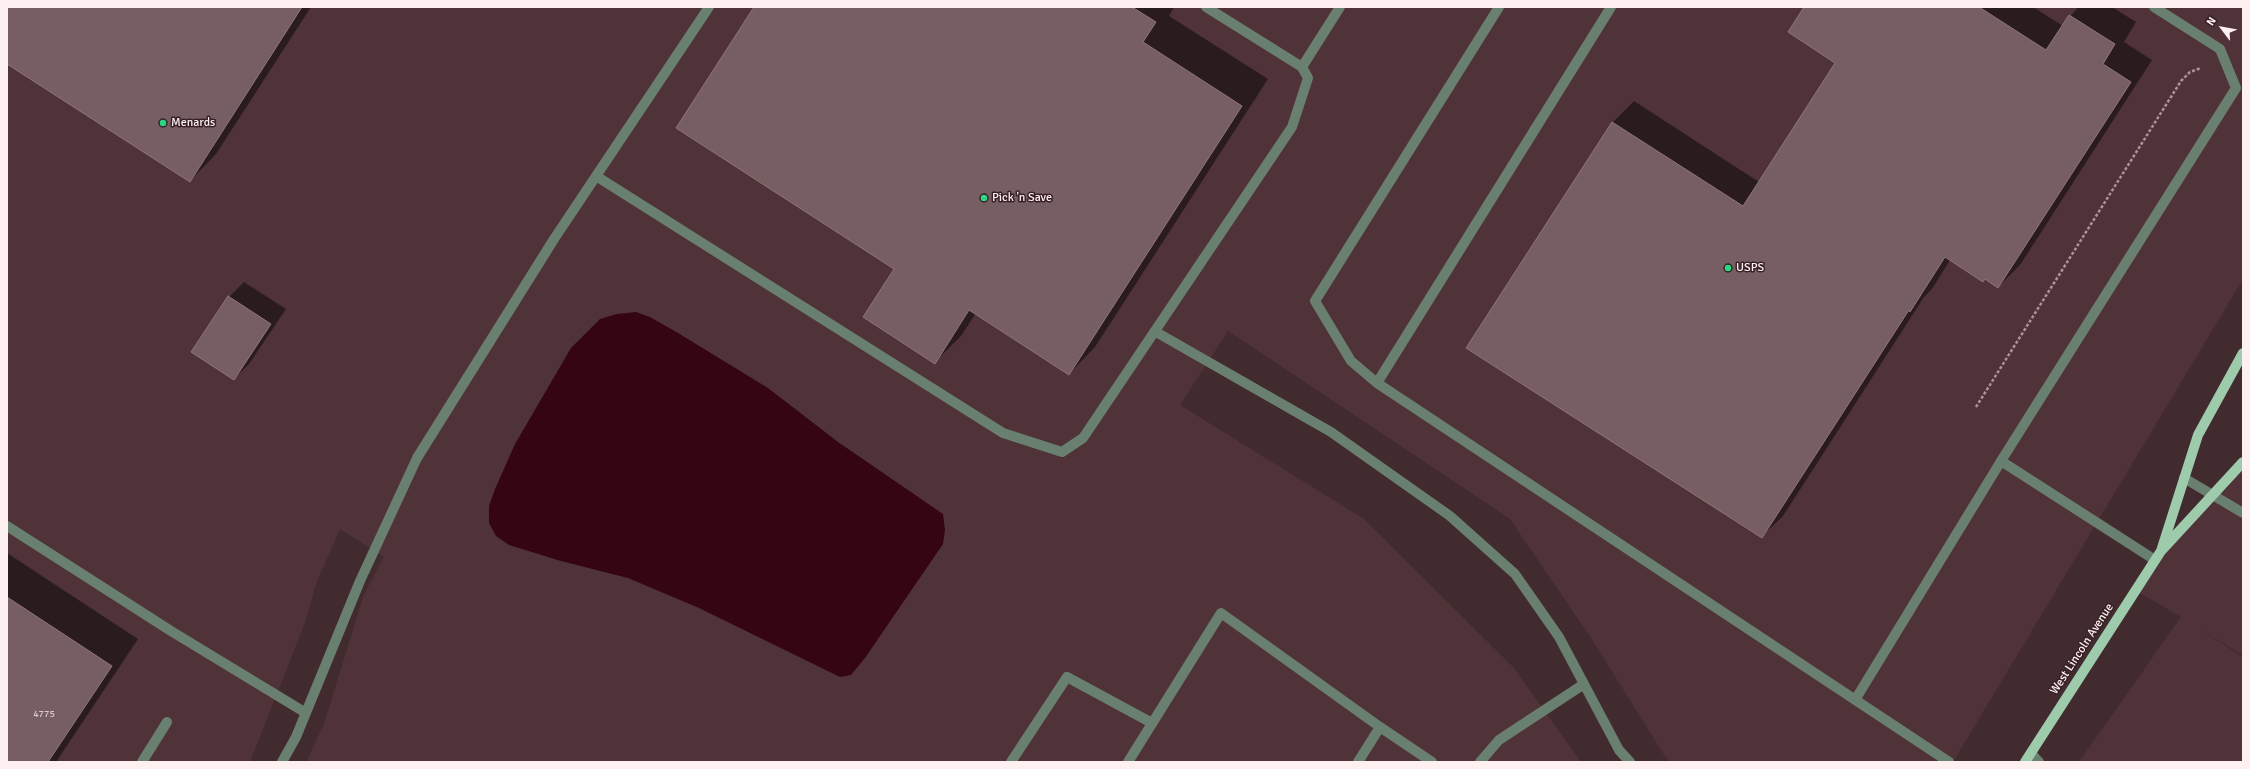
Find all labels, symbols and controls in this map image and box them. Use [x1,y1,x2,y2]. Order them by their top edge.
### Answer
north arrow [2202,8,2242,48]
text: N [2204,15,2219,28]
place label: Menards [171,116,215,130]
marker: Menards [158,118,168,128]
place label: Pick 'n Save [992,191,1052,205]
marker: Pick 'n Save [979,193,989,203]
place label: USPS [1736,261,1764,275]
marker: USPS [1723,263,1733,273]
street label: West Lincoln Avenue [2047,601,2117,697]
house number: 4775 [33,708,55,720]

